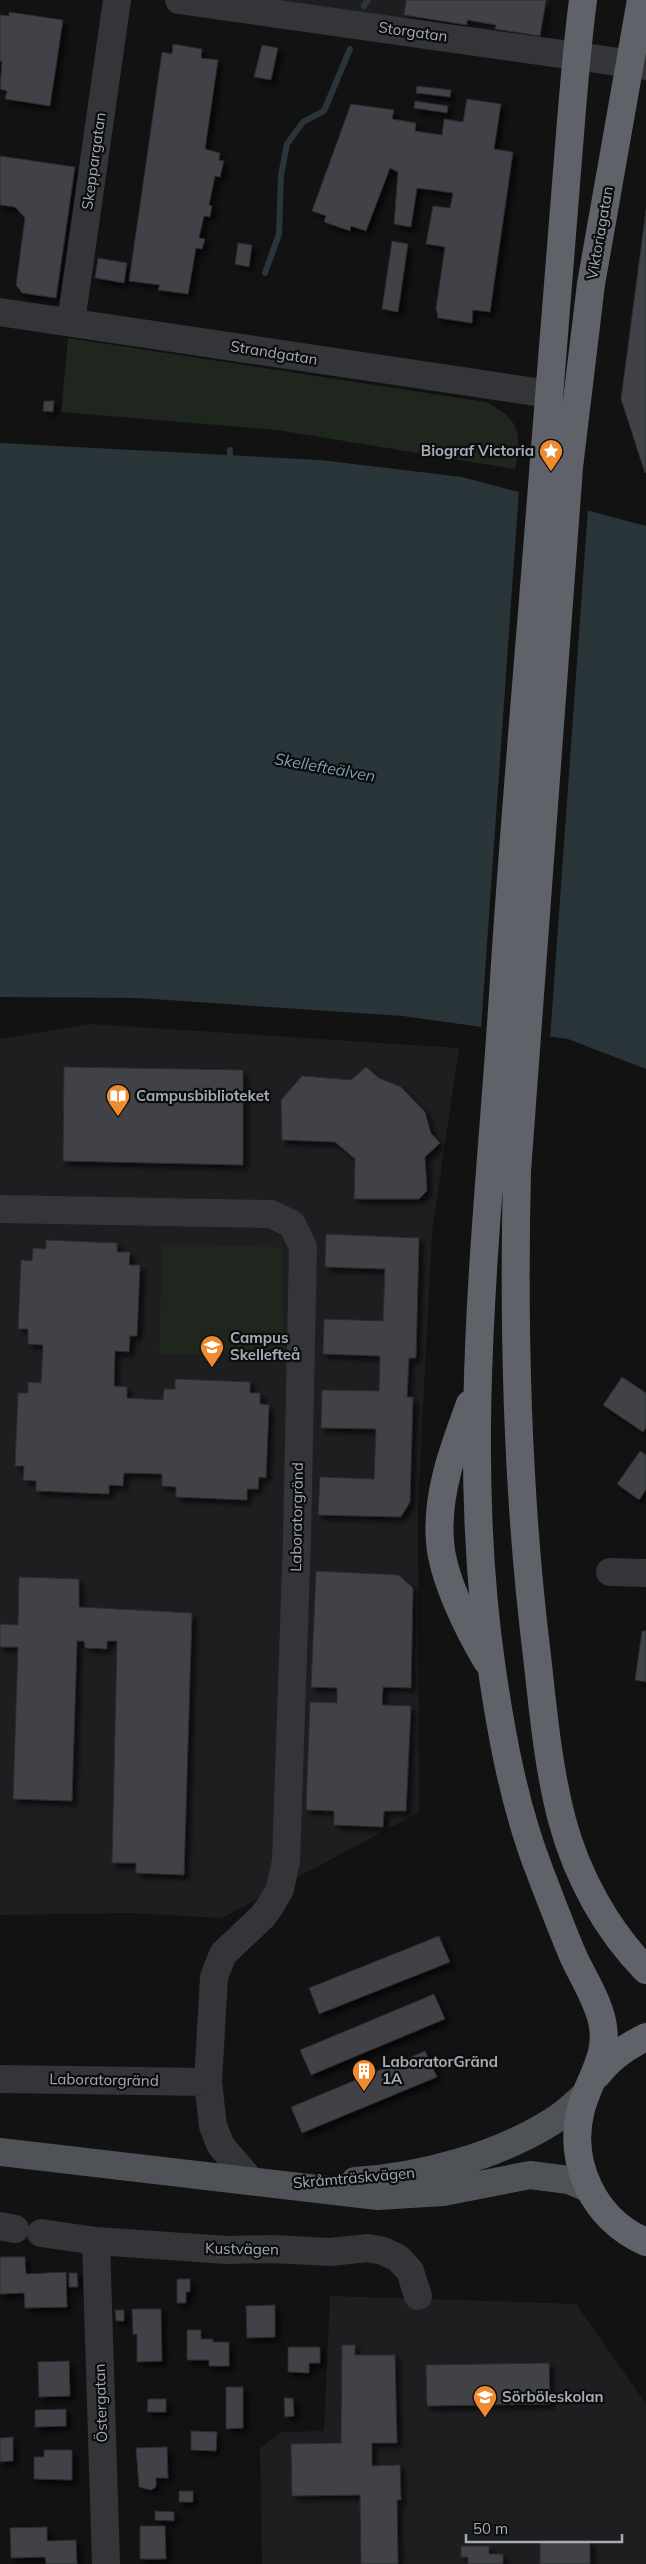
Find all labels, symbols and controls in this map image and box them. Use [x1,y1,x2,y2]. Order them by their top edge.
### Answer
street label: Storgatan [377,17,449,46]
street label: Skeppargatan [77,111,110,211]
street label: Viktoriagatan [582,185,617,281]
street label: Strandgatan [229,336,319,369]
place icon: Biograf Victoria [538,438,564,472]
place label: Biograf Victoria [421,441,534,460]
water label: Skellefteälven [273,748,377,786]
library icon: Campusbiblioteket [105,1083,131,1117]
place label: Campusbiblioteket [136,1086,270,1105]
place label: Campus Skellefteå [230,1328,300,1364]
school or university icon: Campus Skellefteå [199,1334,225,1368]
street label: Laboratorgränd [286,1462,307,1572]
place label: LaboratorGränd 1A [382,2052,498,2088]
building icon: LaboratorGränd 1A [351,2058,377,2092]
street label: Laboratorgränd [49,2069,159,2090]
street label: Skråmträskvägen [292,2163,416,2192]
street label: Kustvägen [205,2238,279,2259]
street label: Östergatan [90,2363,111,2443]
school or university icon: Sörböleskolan [472,2384,498,2418]
place label: Sörböleskolan [502,2387,604,2406]
scale bar [466,2512,622,2544]
text: 50 m [473,2519,508,2538]

